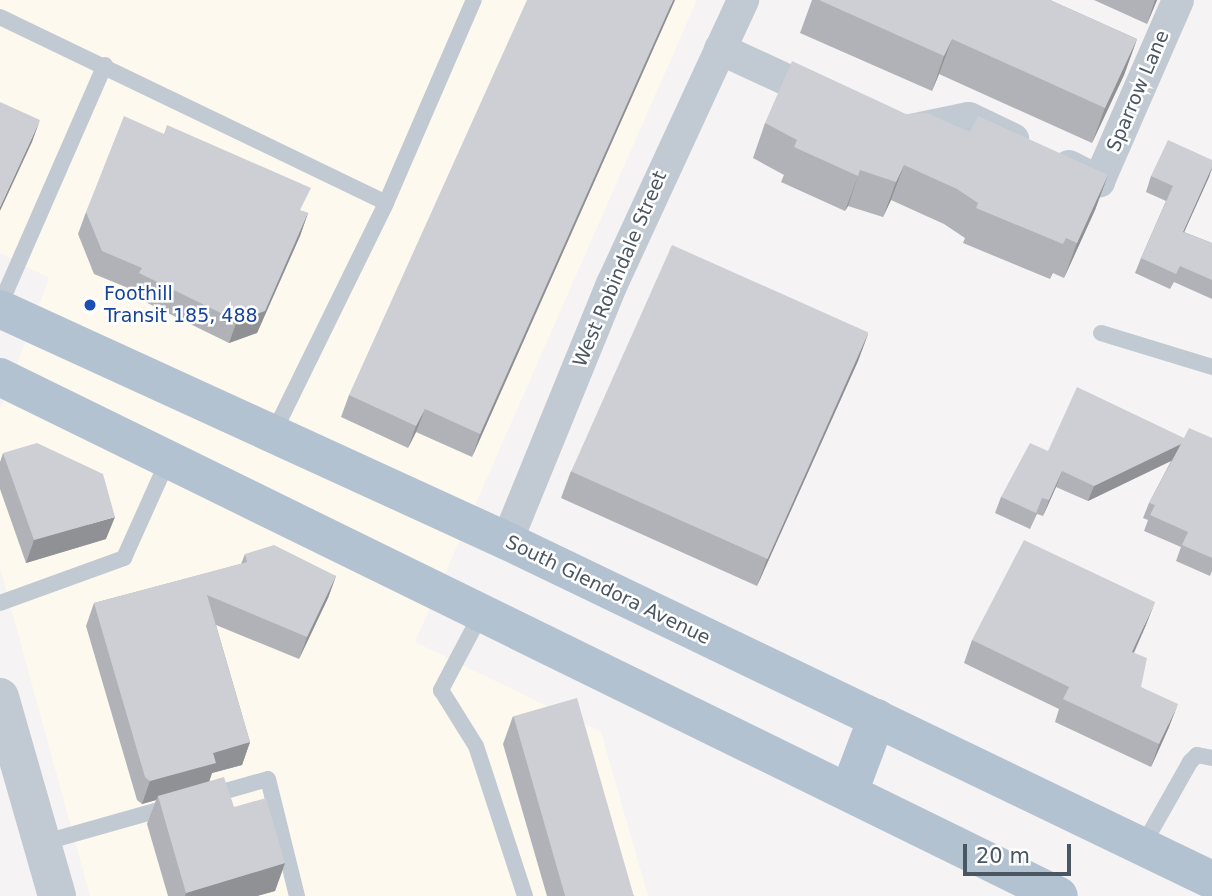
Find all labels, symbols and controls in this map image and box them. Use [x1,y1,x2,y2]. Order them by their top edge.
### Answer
street label: Sparrow Lane [1102,27,1174,155]
street label: West Robindale Street [568,168,672,370]
place label: Foothill Transit 185, 488 [104,283,258,327]
marker: Foothill Transit 185, 488 [82,297,98,313]
street label: South Glendora Avenue [502,530,714,650]
scale bar [967,830,1076,874]
text: 20 m [976,844,1030,868]

